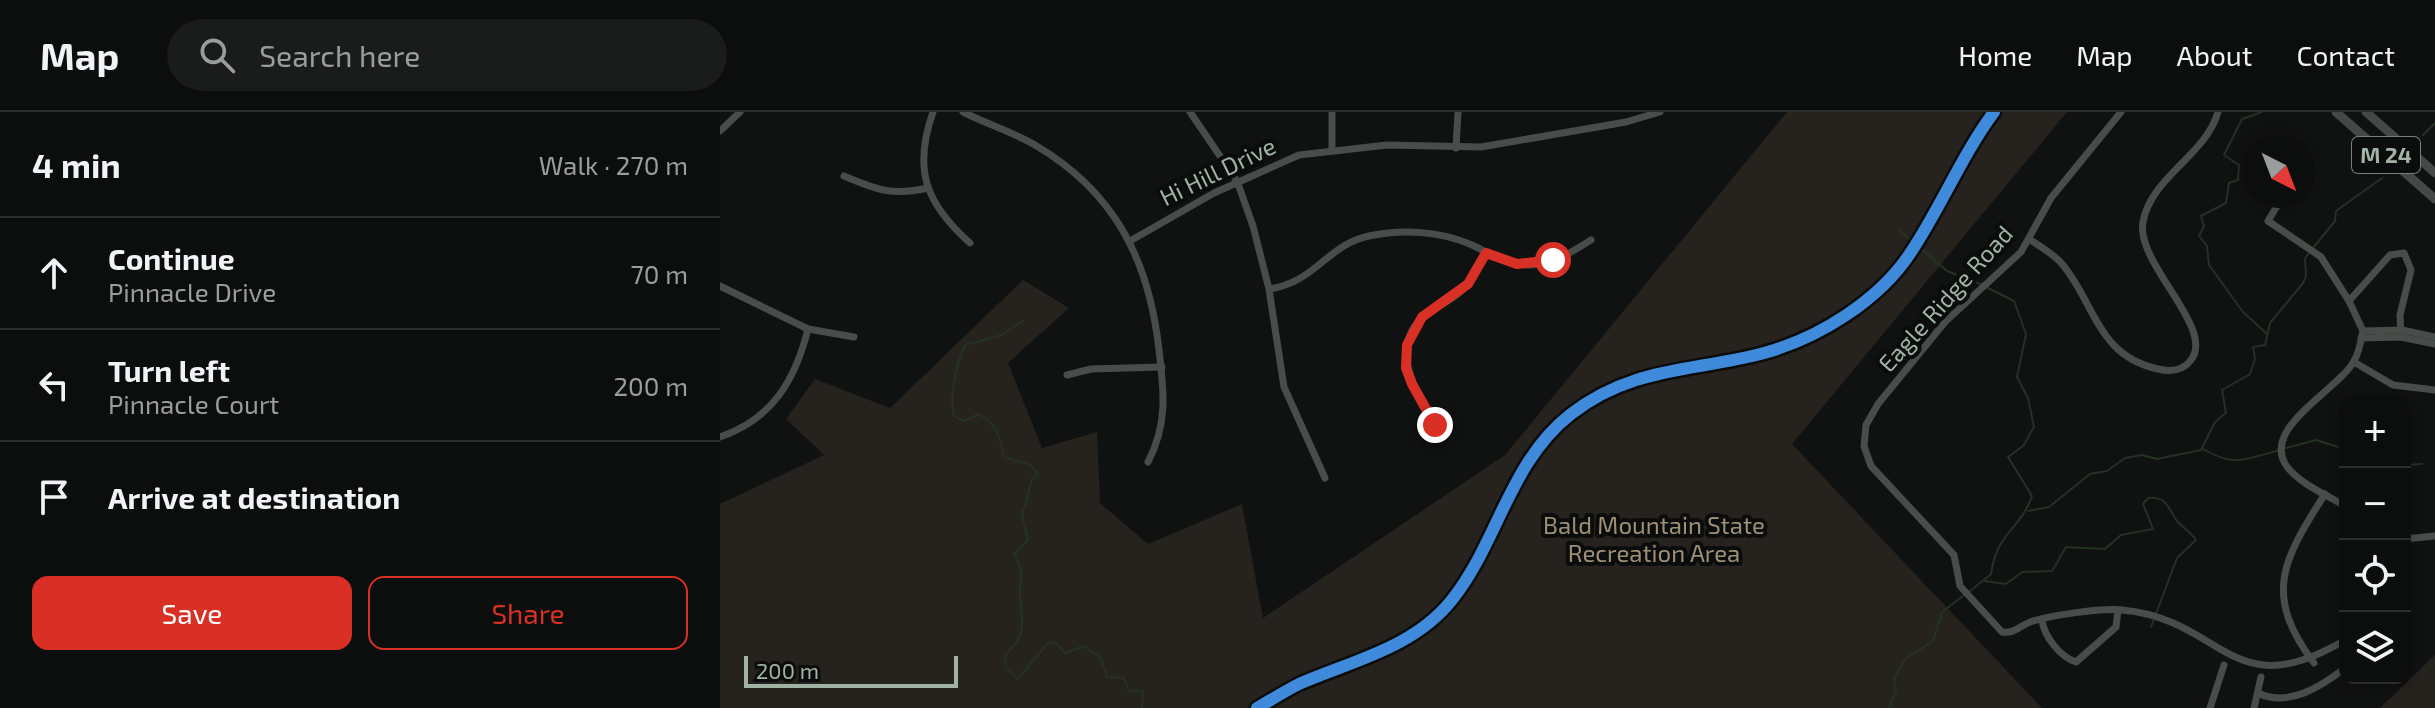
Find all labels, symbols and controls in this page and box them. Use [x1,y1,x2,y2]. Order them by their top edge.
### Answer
search box [167,19,727,91]
text: Map [40,32,119,78]
icon: search [195,33,239,77]
text: Search here [259,37,420,73]
text: Home [1958,38,2032,72]
text: Map [2076,38,2133,72]
text: About [2177,38,2252,72]
text: Contact [2296,38,2395,72]
street label: Hi Hill Drive [1155,130,1280,211]
north arrow [2243,136,2315,208]
road number: M 24 [2352,137,2420,173]
text: 4 min [32,144,121,185]
text: Walk · 270 m [539,149,688,180]
street label: Eagle Ridge Road [1872,219,2018,377]
text: Continue [108,240,235,276]
route start [1535,242,1571,278]
icon: ahead [32,251,76,295]
text: 70 m [630,258,688,289]
text: Pinnacle Drive [108,276,276,307]
text: Turn left [108,352,230,388]
icon: left [32,363,76,407]
text: 200 m [613,370,688,401]
text: Pinnacle Court [108,388,279,419]
map controls [2339,396,2411,684]
button: + [2339,396,2411,468]
route end [1417,407,1453,443]
button: − [2339,468,2411,540]
icon: arrive [32,475,76,519]
text: Arrive at destination [108,479,400,515]
park label: Bald Mountain State Recreation Area [1543,510,1765,567]
button: locate [2339,540,2411,612]
button: Save [32,576,352,650]
button: Share [368,576,688,650]
button: layers [2339,612,2411,684]
scale bar [744,652,958,688]
text: 200 m [756,657,819,683]

